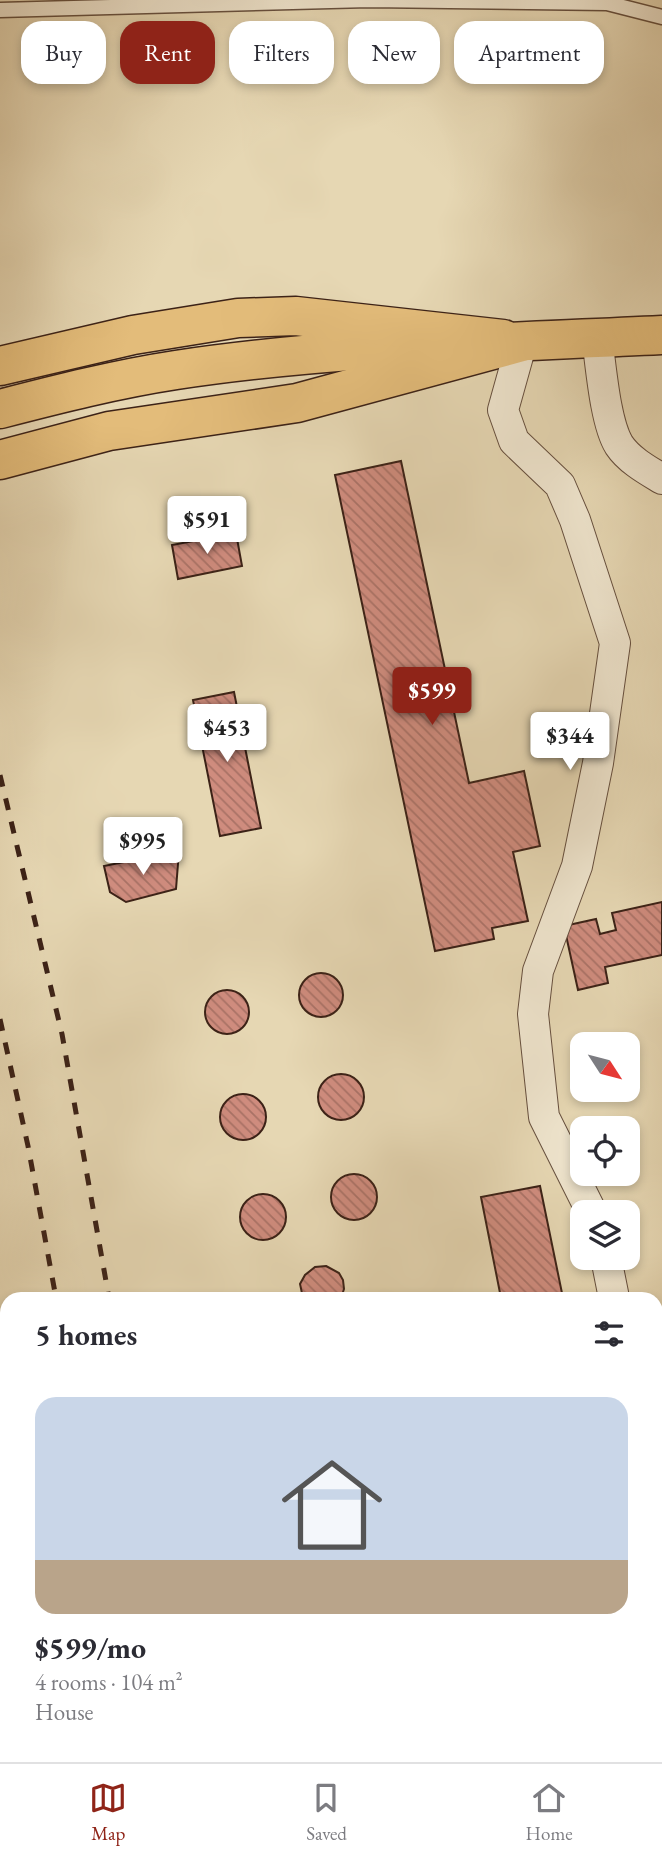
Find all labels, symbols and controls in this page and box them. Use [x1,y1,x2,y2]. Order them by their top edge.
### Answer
chip: Buy [21,21,106,84]
chip: Rent [120,21,215,84]
chip: Filters [229,21,334,84]
chip: New [348,21,440,84]
chip: Apartment [454,21,604,84]
pin: $591 [166,496,248,556]
text: $591 [183,504,231,534]
pin: $599 [391,668,473,727]
text: $599 [408,675,456,705]
pin: $453 [186,704,268,764]
text: $453 [203,712,251,742]
pin: $344 [529,712,611,772]
text: $344 [546,720,594,750]
pin: $995 [102,818,184,877]
text: $995 [119,825,167,855]
north arrow [570,1032,640,1102]
map controls [570,1032,640,1270]
button: locate [570,1116,640,1186]
button: layers [570,1200,640,1270]
text: 5 homes [35,1315,137,1354]
icon: filters [590,1315,628,1353]
icon: home [269,1442,395,1568]
text: $599/mo [35,1628,146,1667]
text: 4 rooms · 104 m² [35,1667,183,1697]
text: House [35,1697,94,1727]
tab: Map [89,1779,127,1846]
tab: Saved [306,1779,347,1846]
tab: Home [526,1779,573,1846]

